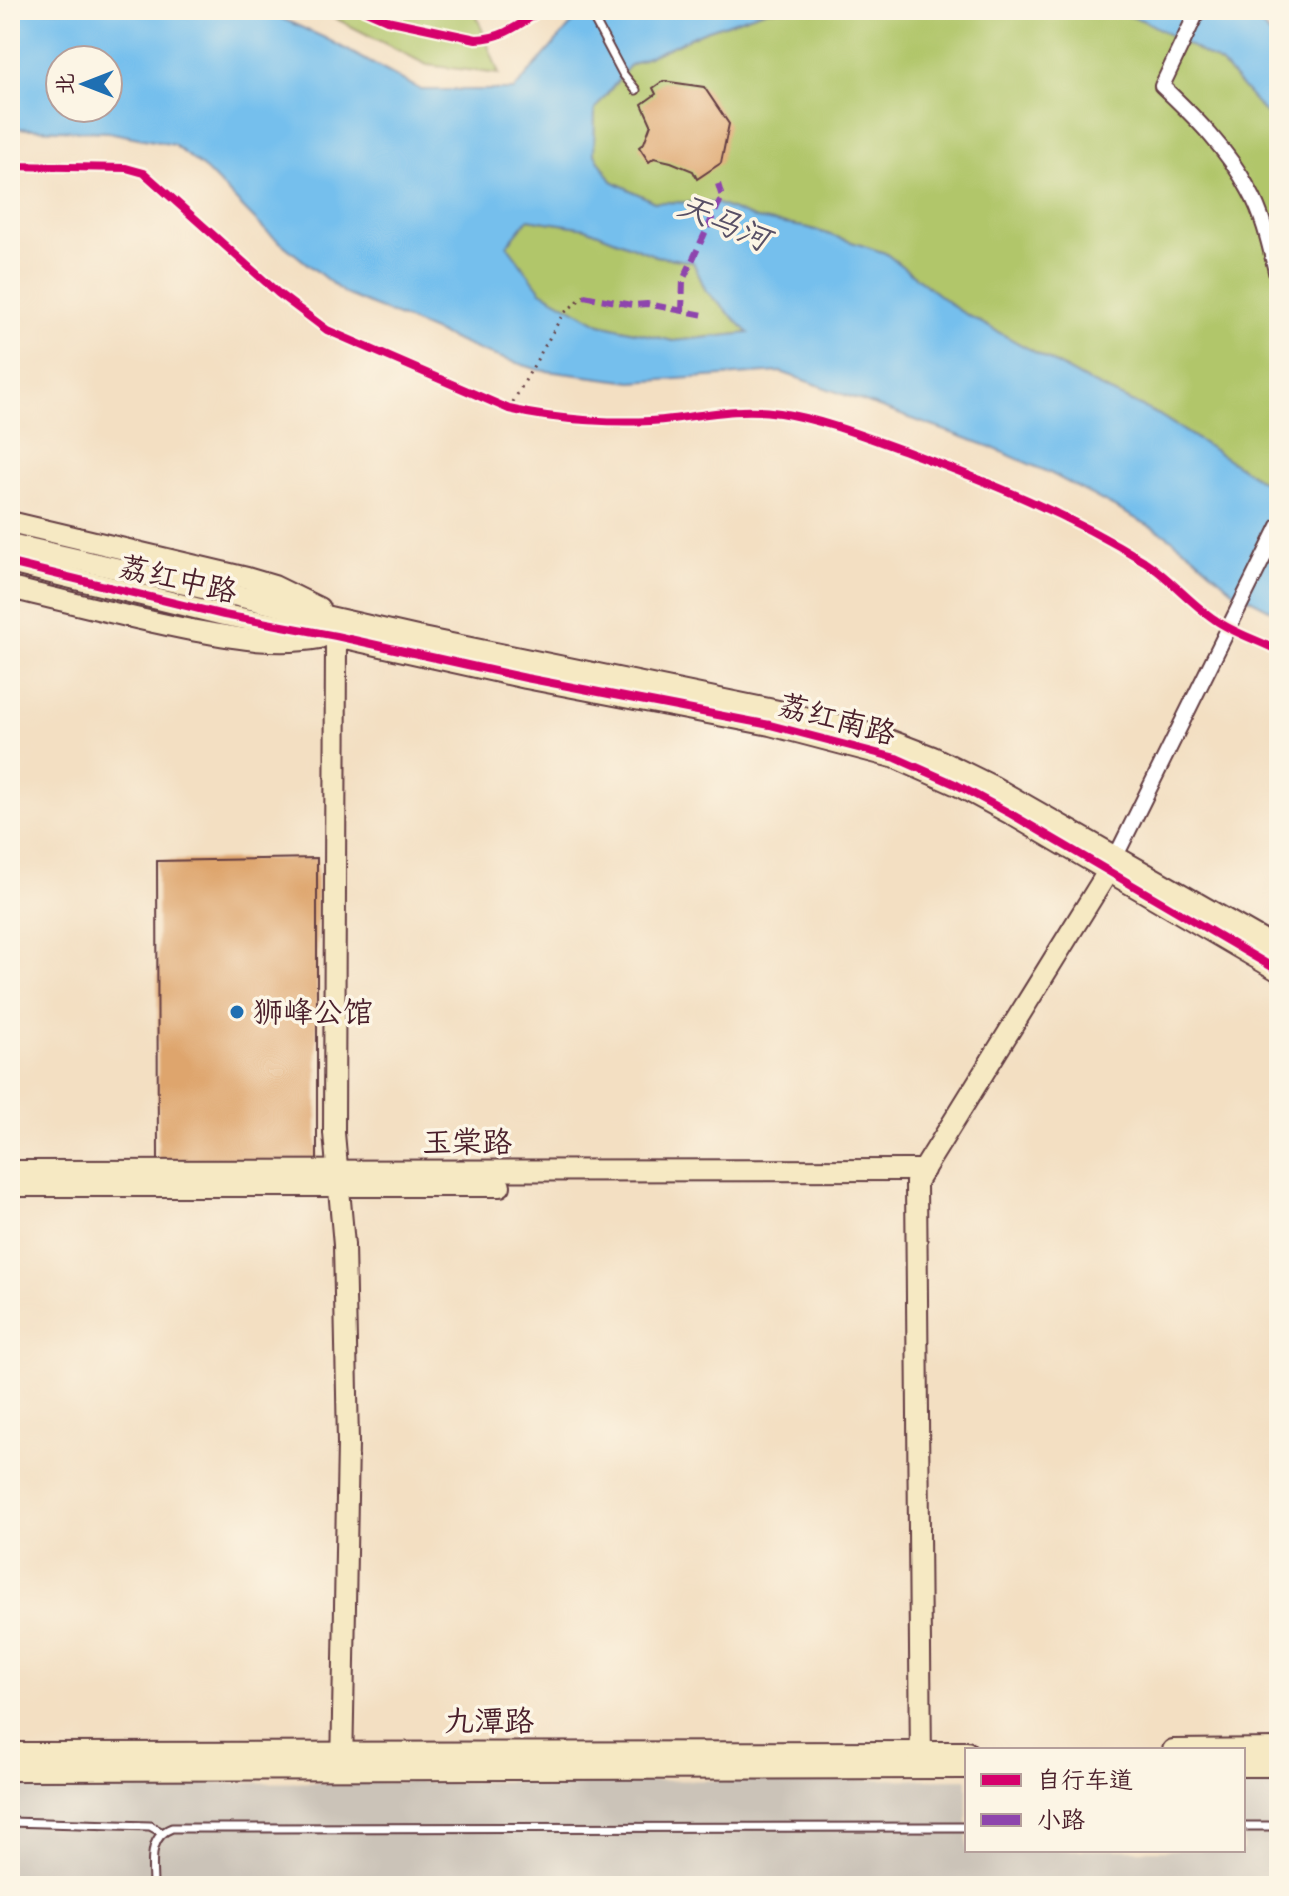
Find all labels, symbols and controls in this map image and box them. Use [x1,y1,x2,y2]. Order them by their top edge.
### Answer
north arrow [44,44,124,124]
text: 北 [50,73,79,95]
water label: 天马河 [672,183,781,262]
street label: 荔红中路 [115,545,241,612]
street label: 荔红南路 [774,683,900,754]
place label: 狮峰公馆 [253,991,373,1032]
marker: 狮峰公馆 [228,1003,246,1021]
street label: 玉棠路 [422,1121,512,1162]
street label: 九潭路 [444,1700,534,1741]
legend [965,1748,1245,1852]
text: 自行车道 [1037,1764,1133,1796]
text: 小路 [1037,1804,1085,1836]

